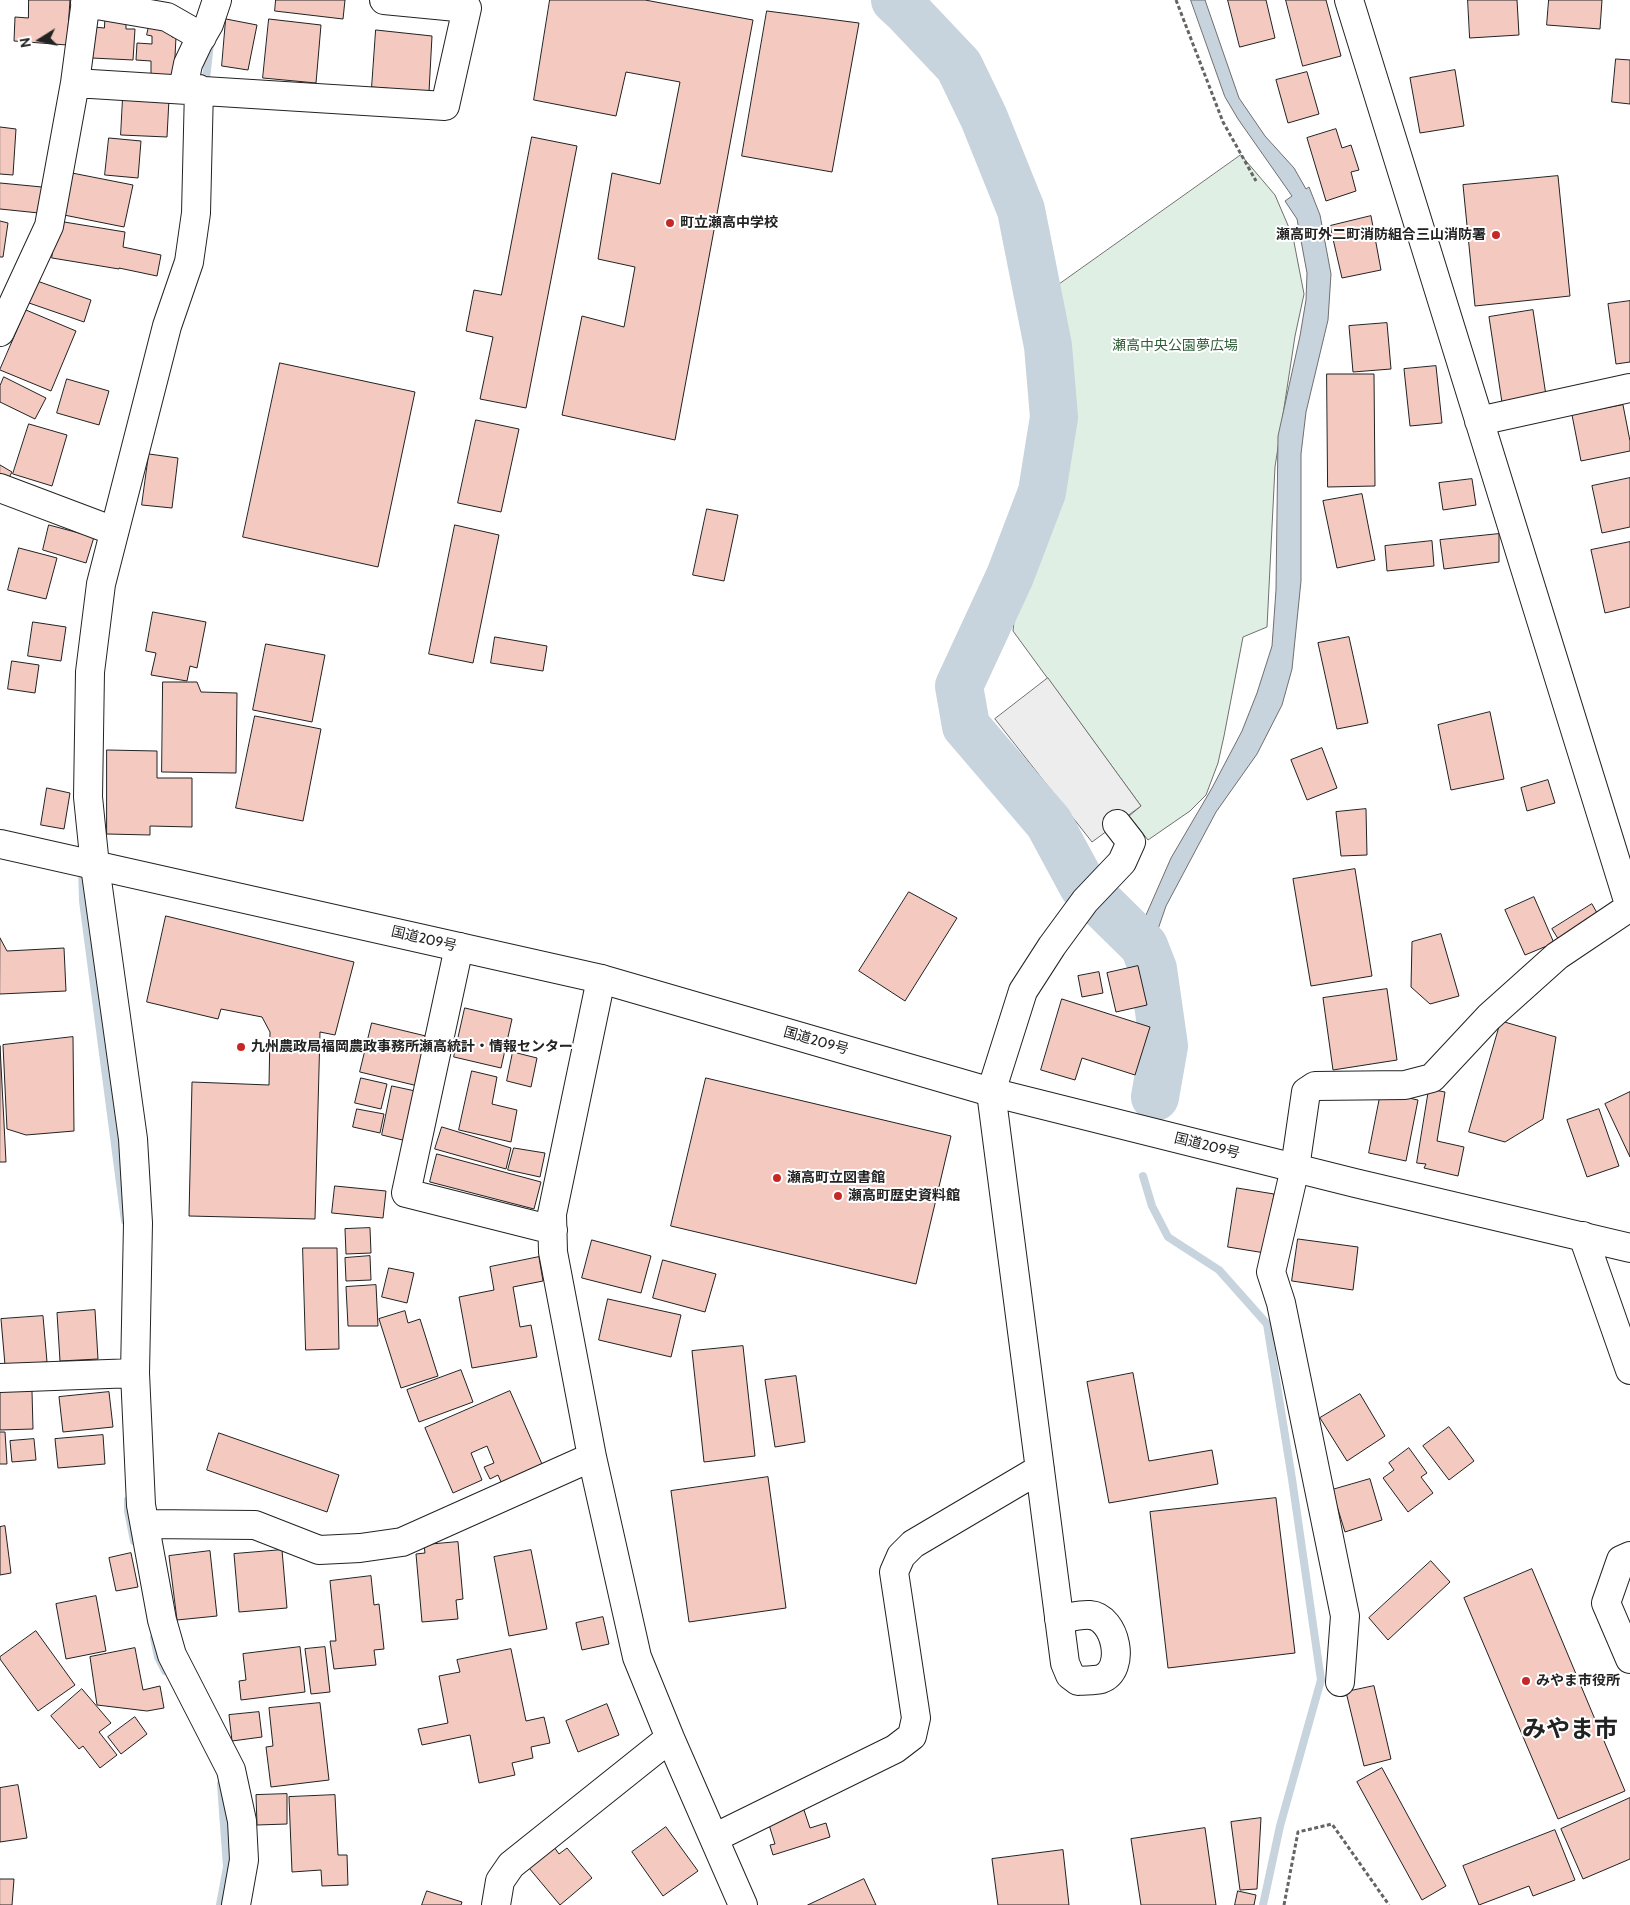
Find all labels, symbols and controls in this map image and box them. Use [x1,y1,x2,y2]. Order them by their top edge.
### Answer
north arrow [15,15,65,65]
text: N [16,36,35,49]
place label: 町立瀬高中学校 [680,215,778,231]
marker: 町立瀬高中学校 [664,217,676,229]
place label: 瀬高町外二町消防組合三山消防署 [1276,227,1486,243]
marker: 瀬高町外二町消防組合三山消防署 [1490,229,1502,241]
park label: 瀬高中央公園夢広場 [1112,338,1238,354]
street label: 国道209号 [389,923,459,955]
street label: 国道209号 [781,1024,851,1058]
place label: 九州農政局福岡農政事務所瀬高統計・情報センター [251,1039,573,1055]
marker: 九州農政局福岡農政事務所瀬高統計・情報センター [235,1041,247,1053]
street label: 国道209号 [1172,1130,1242,1162]
place label: 瀬高町立図書館 [787,1170,885,1186]
marker: 瀬高町立図書館 [771,1172,783,1184]
place label: 瀬高町歴史資料館 [848,1188,960,1204]
marker: 瀬高町歴史資料館 [832,1190,844,1202]
place label: みやま市役所 [1536,1673,1620,1689]
marker: みやま市役所 [1520,1675,1532,1687]
district label: みやま市 [1522,1716,1618,1744]

